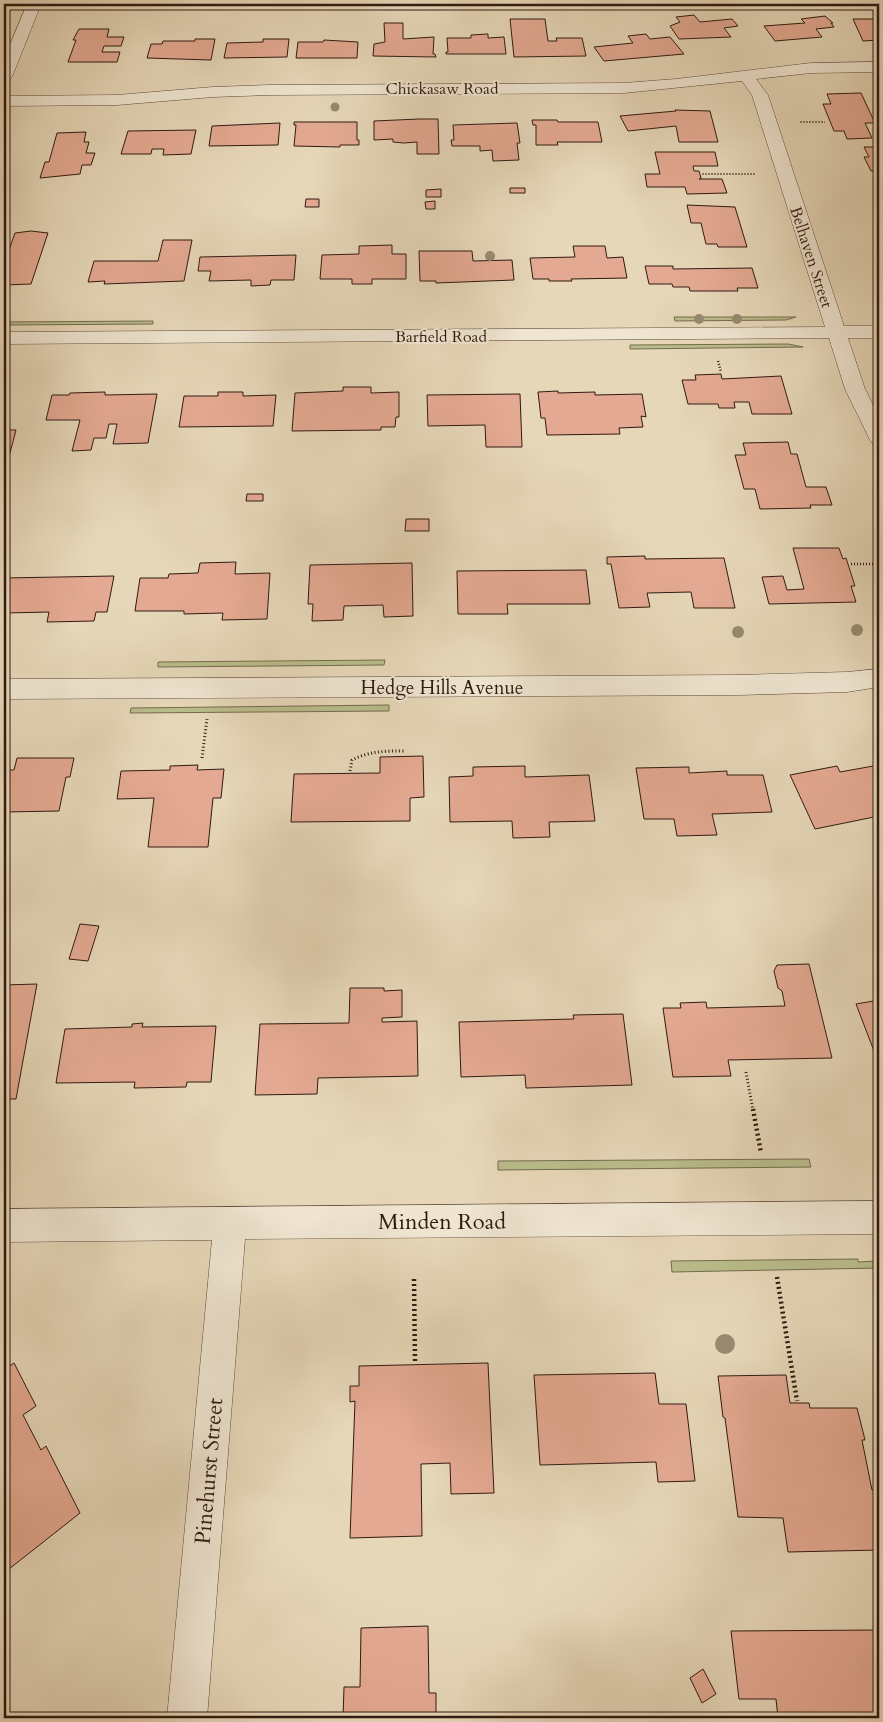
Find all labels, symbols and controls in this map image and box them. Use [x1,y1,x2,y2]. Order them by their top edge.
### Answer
street label: Chickasaw Road [386,78,499,100]
street label: Belhaven Street [784,204,838,311]
street label: Barfield Road [395,326,487,348]
street label: Hedge Hills Avenue [361,675,523,701]
street label: Minden Road [378,1207,506,1237]
street label: Pinehurst Street [188,1397,230,1546]

